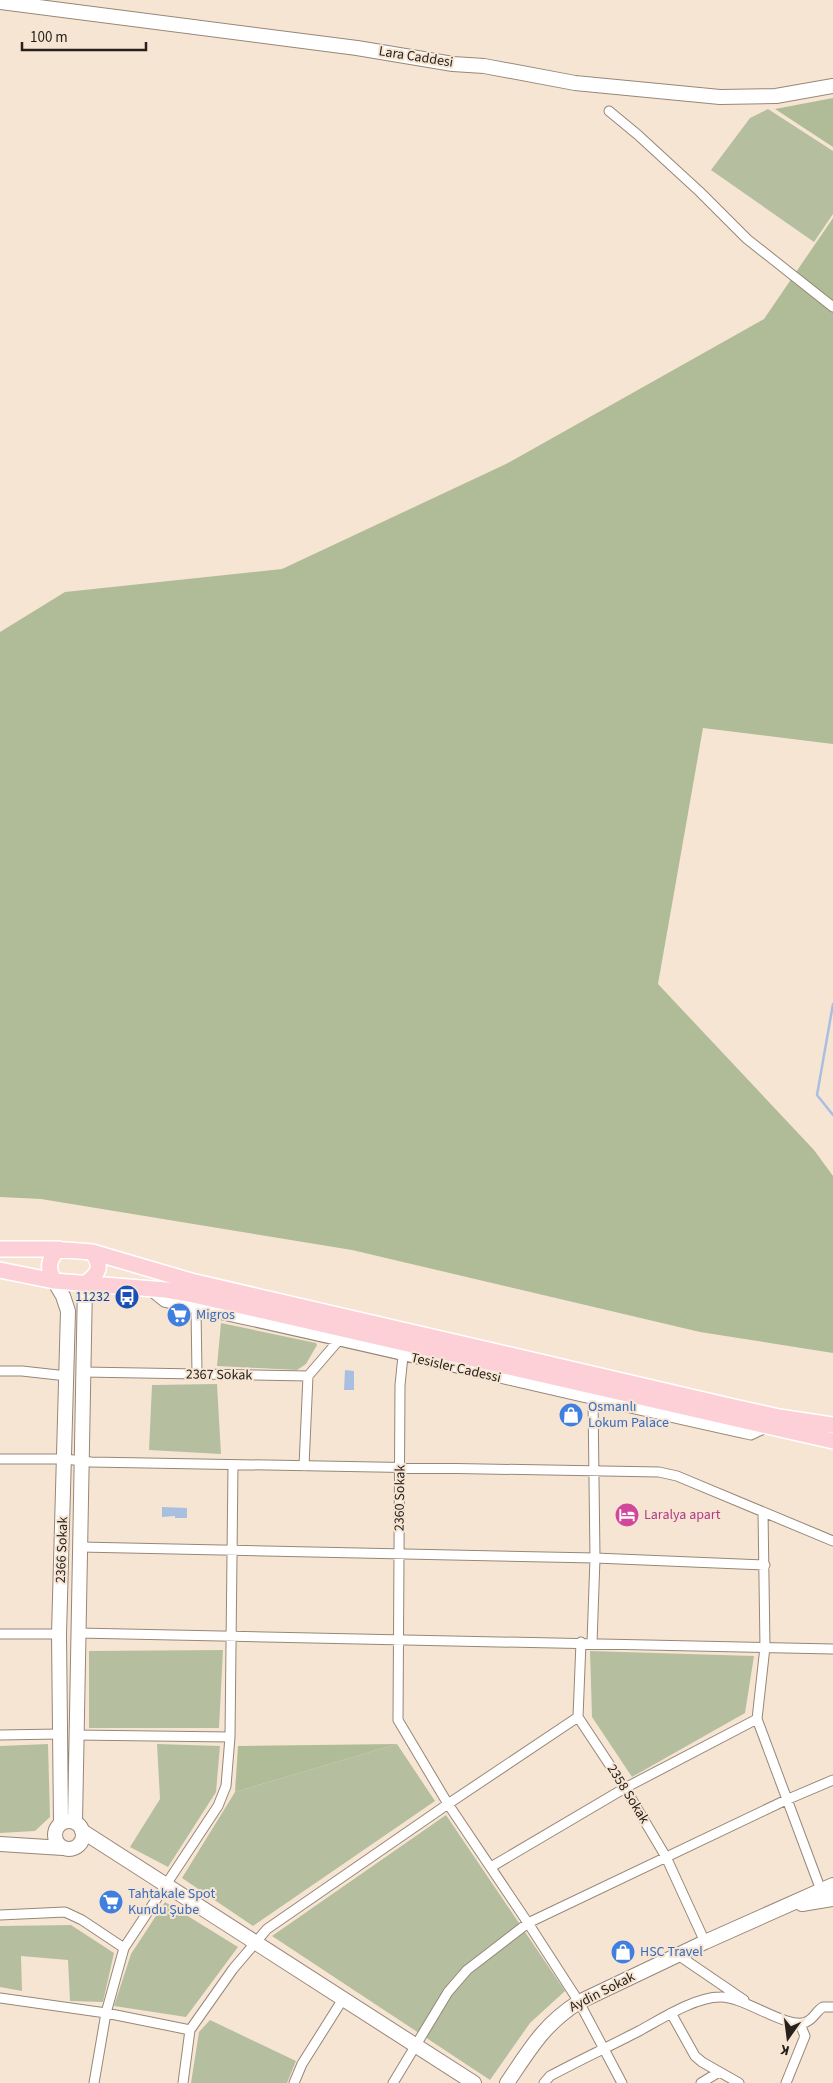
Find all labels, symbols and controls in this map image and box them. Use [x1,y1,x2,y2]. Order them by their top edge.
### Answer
scale bar [22,20,146,52]
text: 100 m [30,27,68,48]
street label: Lara Caddesi [377,41,455,73]
bus stop icon: 11232 [114,1284,140,1310]
place label: 11232 [75,1287,110,1307]
supermarket icon: Migros [166,1302,192,1328]
place label: Migros [196,1305,235,1325]
street label: Tesisler Cadessi [409,1348,503,1388]
street label: 2367 Sokak [186,1364,252,1386]
place label: Osmanlı Lokum Palace [588,1397,669,1433]
shop icon: Osmanlı Lokum Palace [558,1402,584,1428]
street label: 2360 Sokak [389,1465,411,1531]
hotel icon: Laralya apart [614,1502,640,1528]
place label: Laralya apart [644,1505,721,1525]
street label: 2366 Sokak [51,1516,73,1584]
street label: 2358 Sokak [602,1761,654,1828]
place label: Tahtakale Spot Kundu Şube [128,1884,215,1920]
supermarket icon: Tahtakale Spot Kundu Şube [98,1889,124,1915]
shop icon: HSC Travel [610,1939,636,1965]
place label: HSC Travel [640,1942,703,1962]
street label: Aydin Sokak [566,1967,638,2017]
north arrow [763,2013,813,2063]
text: K [778,2039,792,2060]

